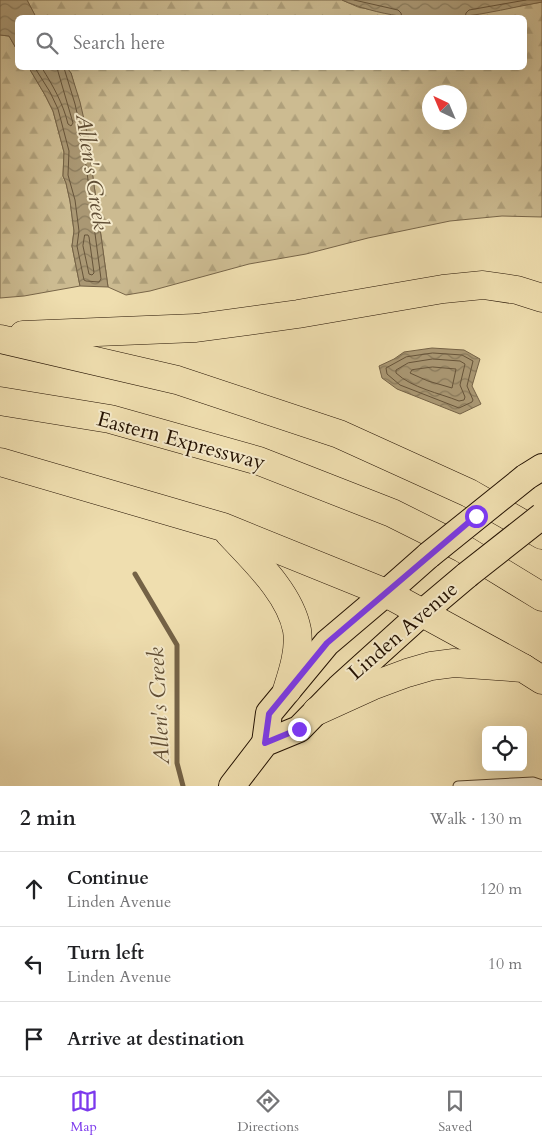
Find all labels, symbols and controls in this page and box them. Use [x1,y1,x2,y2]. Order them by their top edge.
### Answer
search box [15,15,527,70]
icon: search [33,29,61,57]
text: Search here [73,30,165,56]
north arrow [422,85,467,130]
water label: Allen's Creek [68,111,116,232]
street label: Eastern Expressway [94,405,268,477]
route start [465,505,488,528]
street label: Linden Avenue [342,575,464,687]
water label: Allen's Creek [141,646,177,766]
route end [288,718,311,741]
map controls [482,726,527,771]
button: locate [482,726,527,771]
text: 2 min [20,804,76,833]
text: Walk · 130 m [430,808,522,830]
text: Continue [67,865,149,891]
icon: ahead [20,875,48,903]
text: 120 m [480,878,522,900]
text: Linden Avenue [67,891,171,913]
text: Turn left [67,940,144,966]
icon: left [20,950,48,978]
text: 10 m [488,953,522,975]
text: Linden Avenue [67,966,171,988]
icon: arrive [20,1025,48,1053]
text: Arrive at destination [67,1026,244,1052]
tab: Map [70,1087,98,1136]
tab: Directions [237,1087,299,1136]
tab: Saved [438,1087,472,1136]

